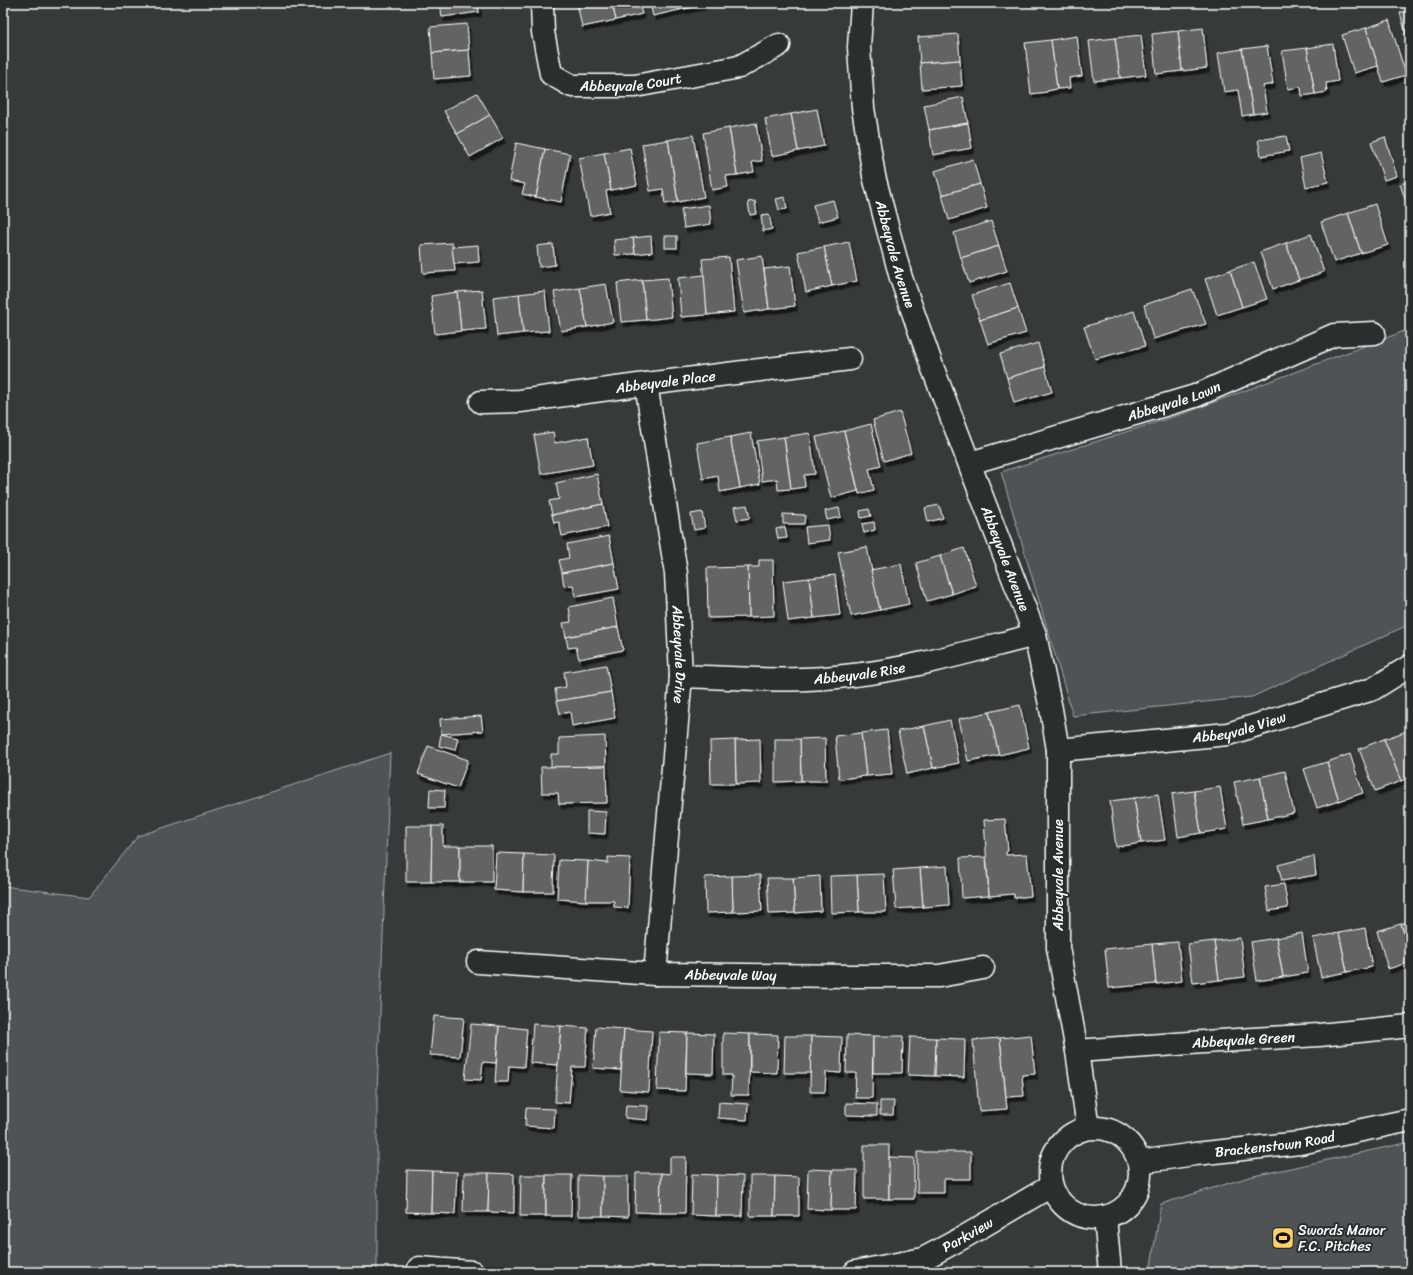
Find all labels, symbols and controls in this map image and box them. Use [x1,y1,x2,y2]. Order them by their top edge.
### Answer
street label: Abbeyvale Court [579,65,683,99]
street label: Abbeyvale Avenue [868,196,923,312]
street label: Abbeyvale Place [613,363,717,401]
street label: Abbeyvale Lawn [1123,374,1225,428]
street label: Abbeyvale Avenue [974,501,1037,615]
street label: Abbeyvale Drive [665,604,694,705]
street label: Abbeyvale Rise [812,655,907,691]
street label: Abbeyvale View [1190,704,1289,750]
street label: Abbeyvale Avenue [1046,819,1071,932]
street label: Abbeyvale Way [684,962,777,988]
street label: Abbeyvale Green [1190,1024,1296,1055]
street label: Brackenstown Road [1214,1123,1339,1164]
street label: Parkview [937,1210,998,1259]
place label: Swords Manor F.C. Pitches [1298,1218,1387,1259]
sports icon: Swords Manor F.C. Pitches [1270,1225,1296,1251]

